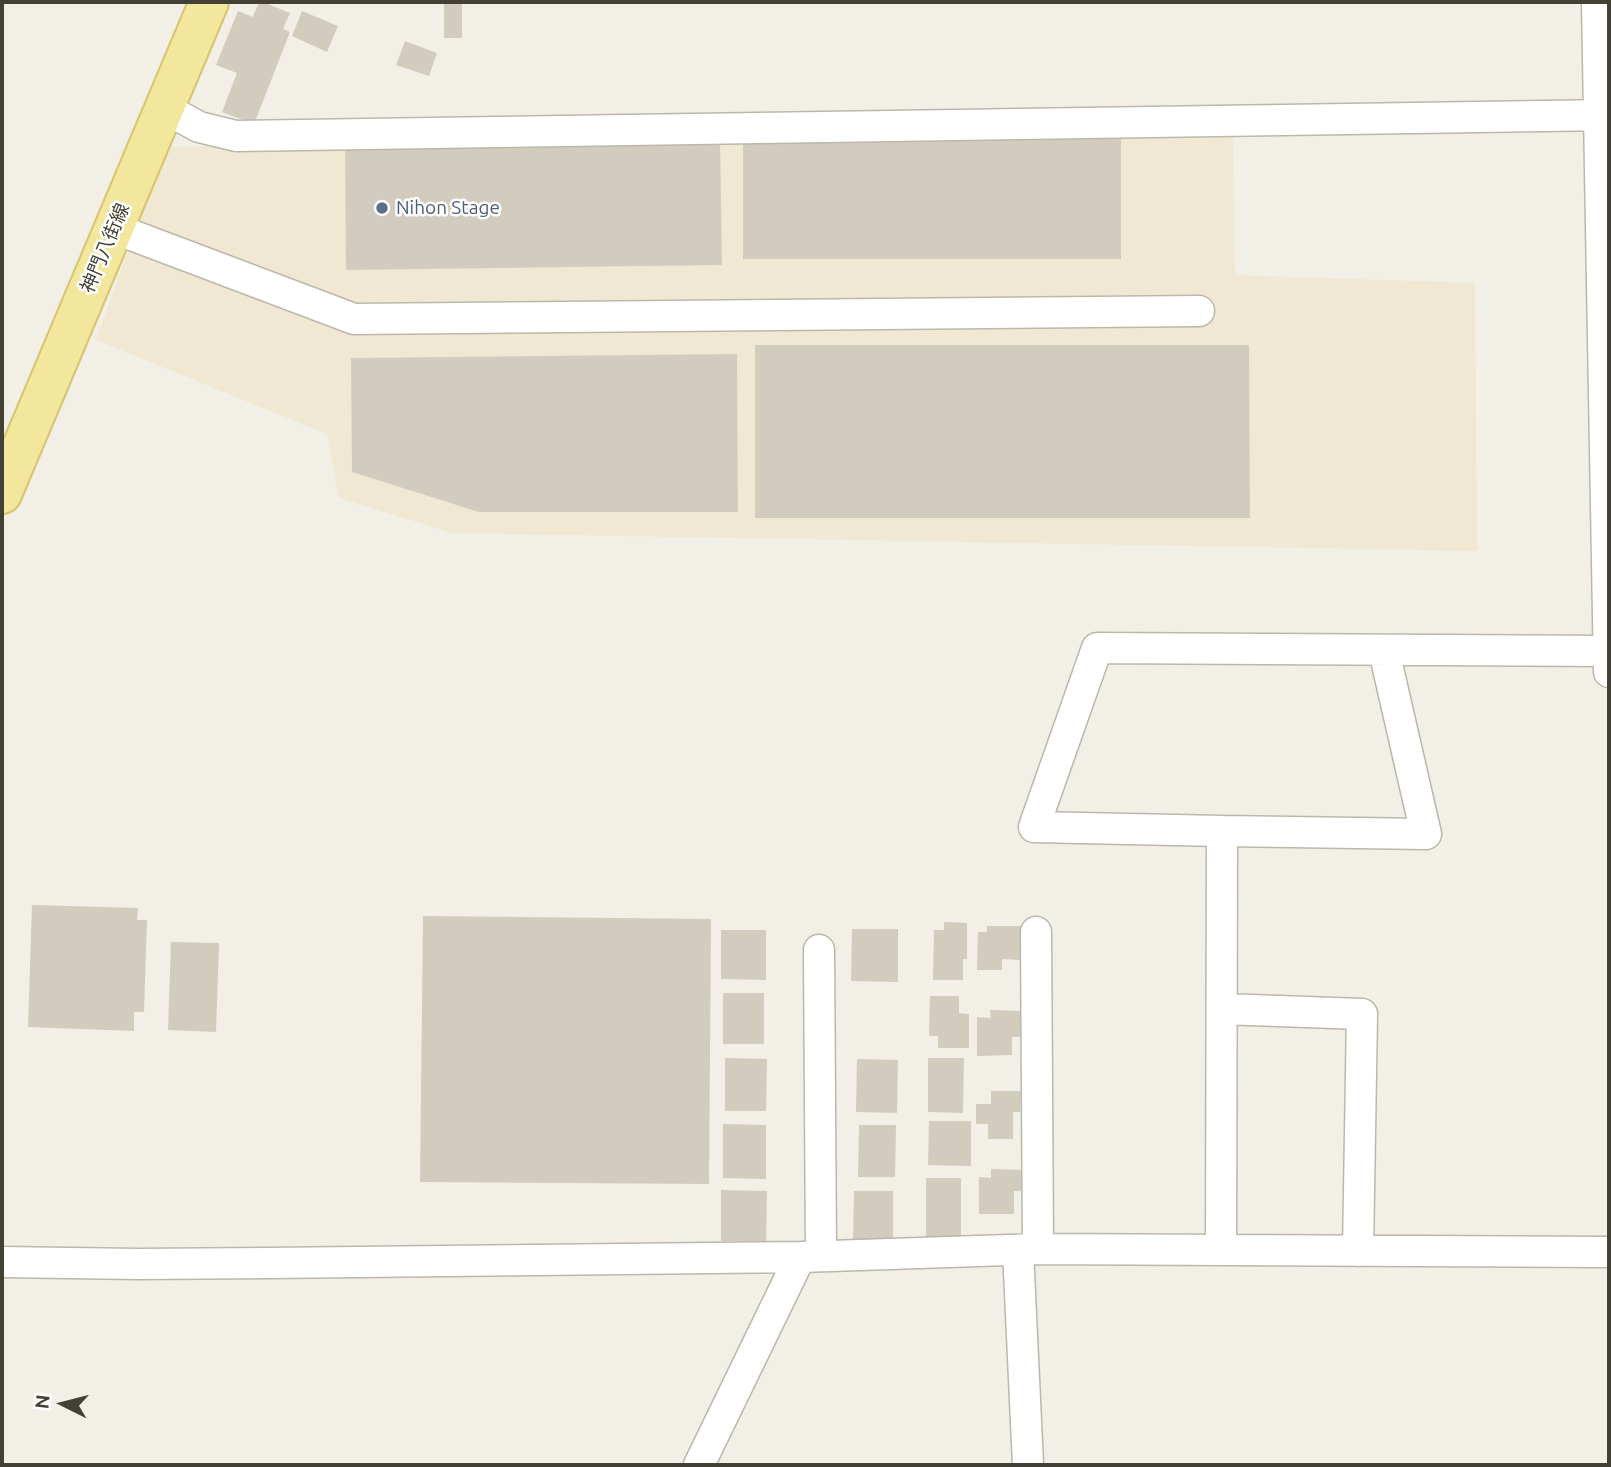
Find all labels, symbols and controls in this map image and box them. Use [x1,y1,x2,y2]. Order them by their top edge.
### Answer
place label: Nihon Stage [396,197,500,219]
street label: 神門八街線 [76,200,134,296]
marker: Nihon Stage [374,200,390,216]
north arrow [28,1369,98,1439]
text: N [30,1394,54,1410]

